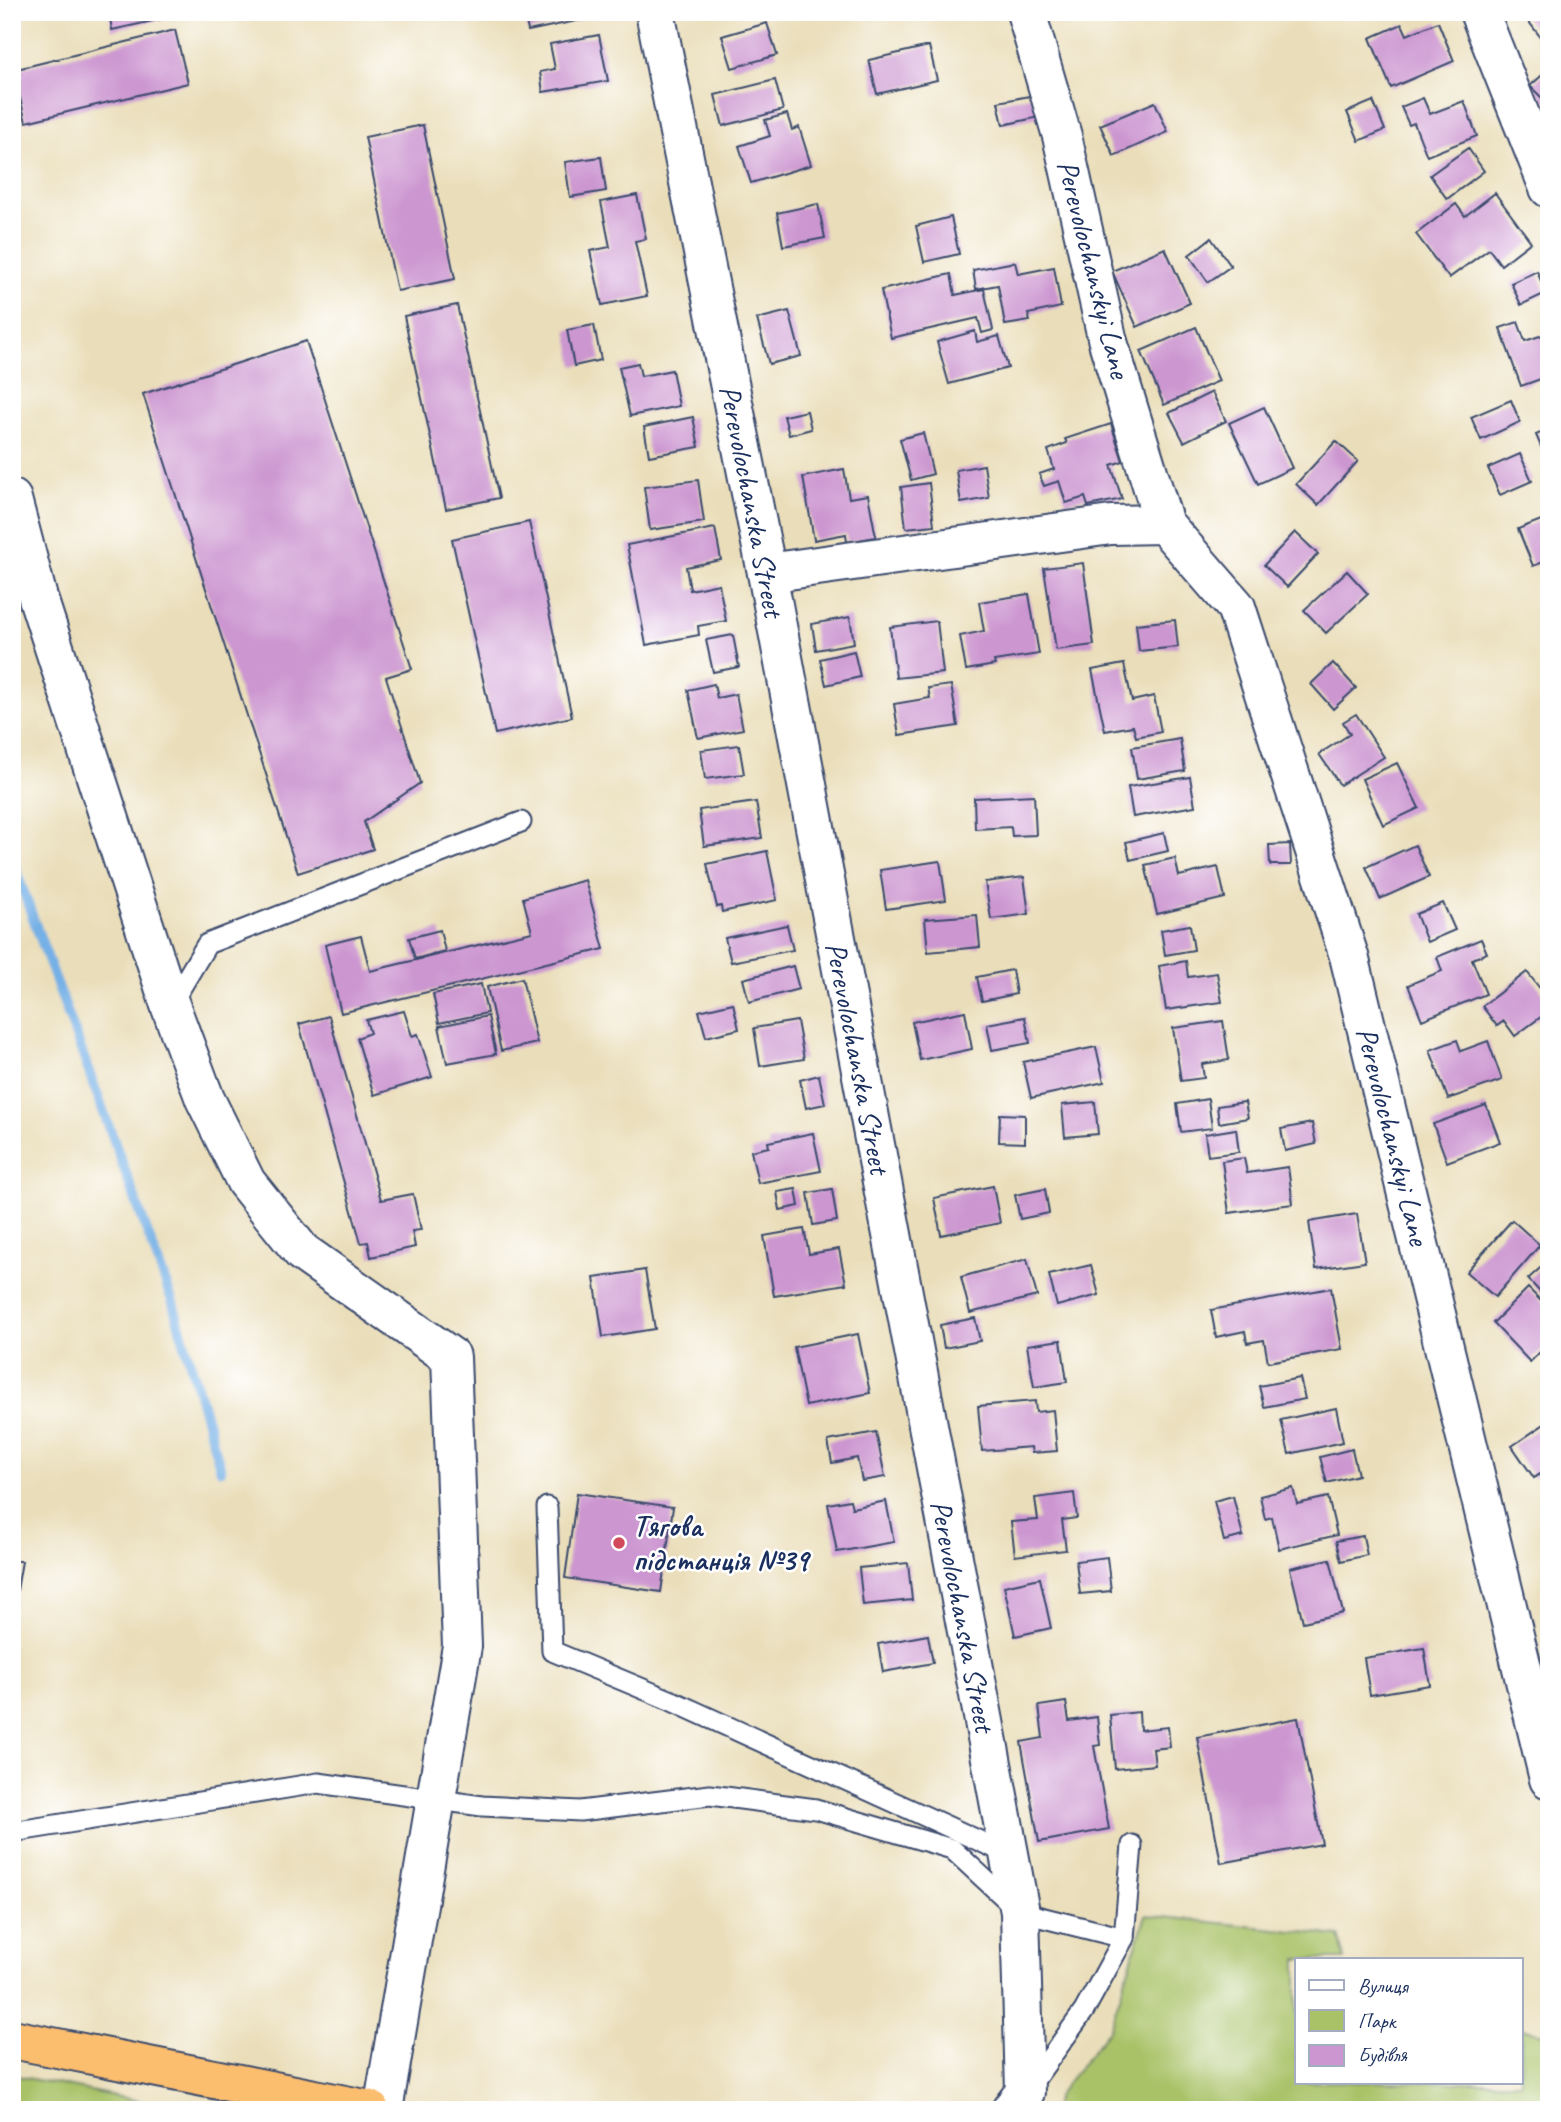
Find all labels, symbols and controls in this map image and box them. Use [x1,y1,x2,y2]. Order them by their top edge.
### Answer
street label: Perevolochanskyi Lane [1049,156,1140,384]
street label: Perevolochanska Street [711,382,794,623]
street label: Perevolochanska Street [817,939,900,1180]
street label: Perevolochanskyi Lane [1348,1023,1439,1251]
street label: Perevolochanska Street [922,1497,1005,1738]
place label: Тягова пiдстанцiя №39 [633,1507,812,1579]
marker: Тягова пiдстанцiя №39 [611,1535,627,1551]
legend [1295,1958,1522,2084]
text: Вулиця [1358,1973,1409,1999]
text: Парк [1358,2008,1398,2034]
text: Будівля [1358,2042,1408,2068]

